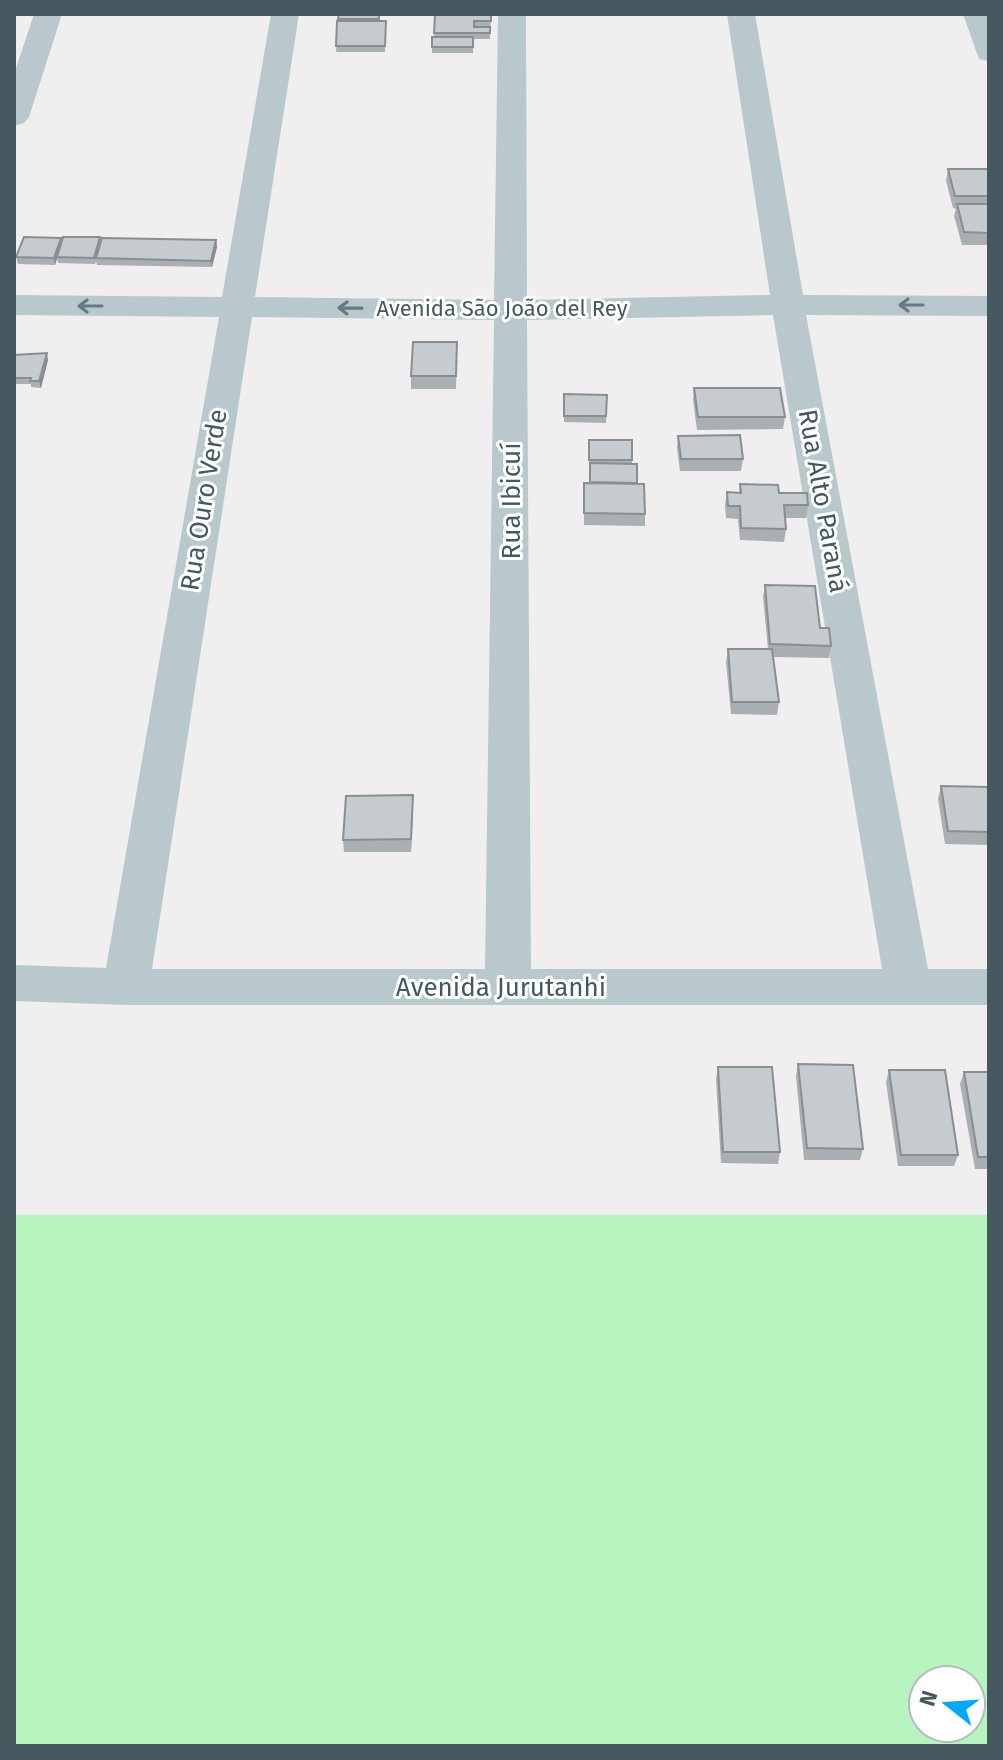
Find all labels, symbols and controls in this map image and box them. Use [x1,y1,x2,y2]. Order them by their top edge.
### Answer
street label: Avenida São João del Rey [376,295,628,322]
one-way arrow [898,297,925,313]
one-way arrow [77,298,104,314]
one-way arrow [337,300,364,315]
street label: Rua Ouro Verde [174,407,234,593]
street label: Rua Alto Paraná [792,407,854,595]
street label: Rua Ibicuí [496,443,527,559]
street label: Avenida Jurutanhi [396,972,606,1003]
north arrow [907,1664,987,1744]
text: N [913,1687,943,1709]

